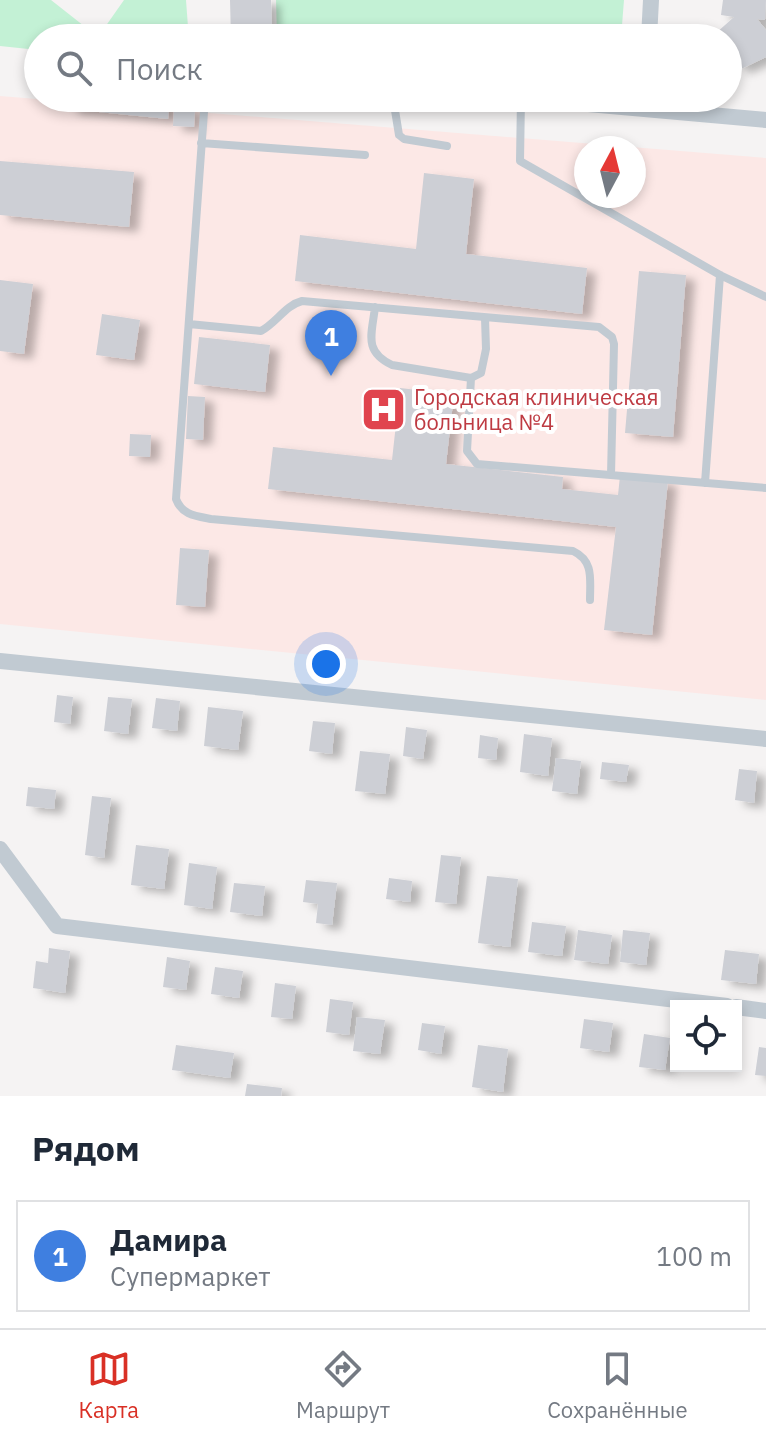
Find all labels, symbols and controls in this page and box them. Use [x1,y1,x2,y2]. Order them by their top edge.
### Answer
search box [24,24,742,112]
icon: search [52,46,96,90]
text: Поиск [116,49,203,88]
north arrow [574,136,646,208]
pin: 1 [305,310,357,376]
place label: Городская клиническая больница №4 [414,382,659,436]
hospital icon: Городская клиническая больница №4 [359,386,407,434]
your location [306,644,346,684]
map controls [670,1000,742,1072]
button: locate [670,1000,742,1072]
text: Рядом [32,1126,140,1170]
text: Дамира [110,1220,227,1259]
text: 1 [52,1239,68,1273]
text: 100 m [656,1239,732,1273]
text: Супермаркет [110,1259,271,1293]
tab: Карта [79,1347,139,1424]
tab: Маршрут [296,1347,390,1424]
tab: Сохранённые [547,1347,687,1424]

